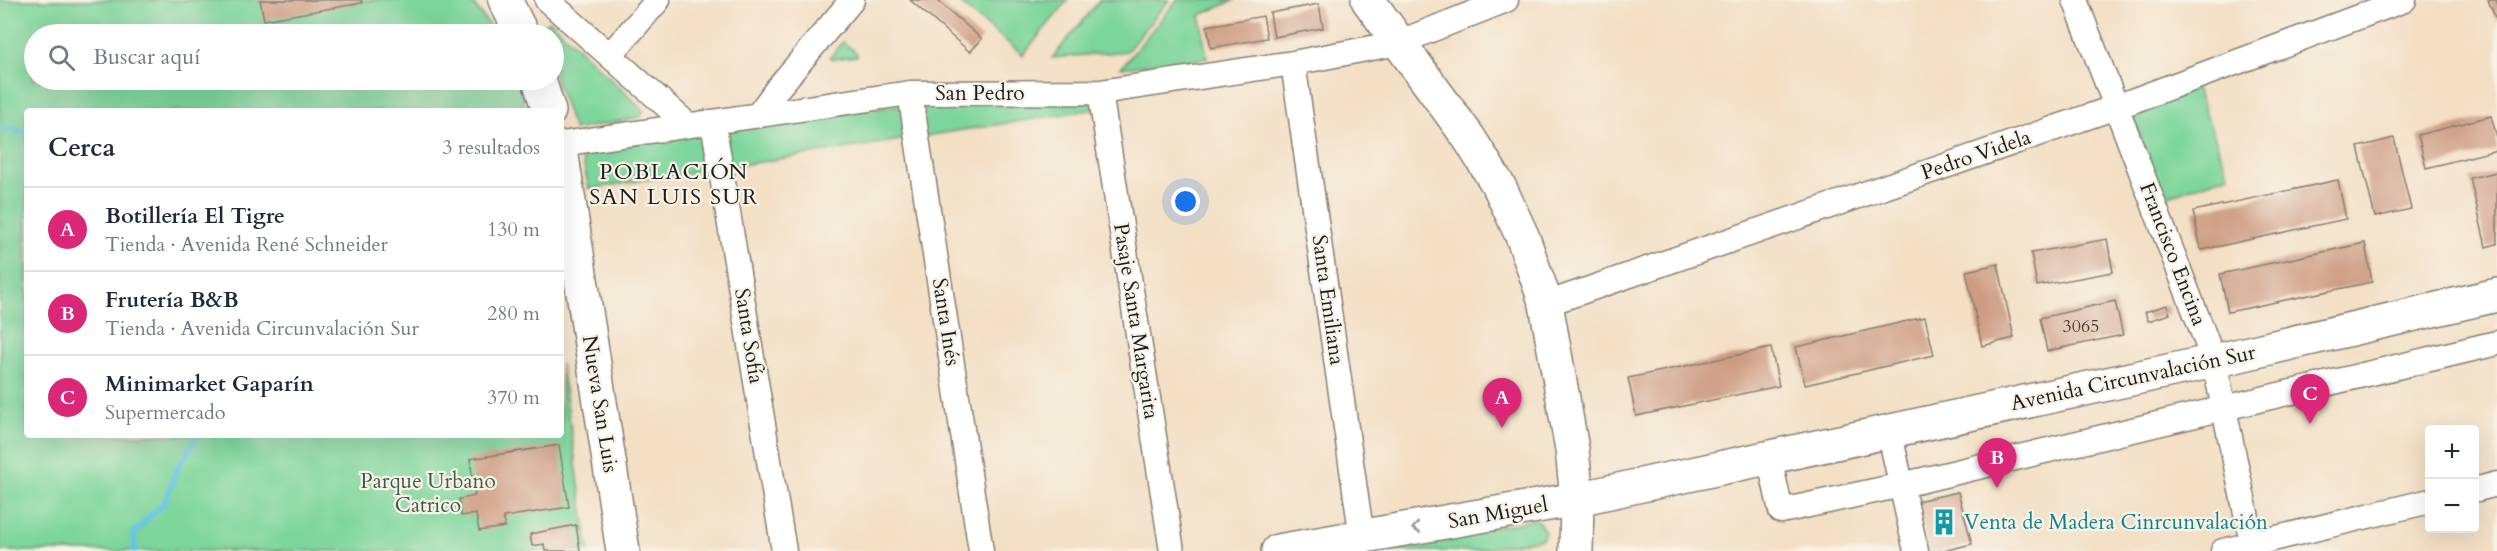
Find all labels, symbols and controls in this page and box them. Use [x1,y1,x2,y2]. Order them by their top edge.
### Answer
search box [24,24,564,90]
icon: search [45,41,78,74]
text: Buscar aquí [93,42,200,72]
street label: San Pedro [935,79,1025,108]
street label: Pedro Videla [1917,123,2035,187]
text: Cerca [48,130,115,165]
text: 3 resultados [442,134,540,161]
district label: POBLACIÓN SAN LUIS SUR [589,157,759,212]
street label: Francisco Encina [2132,178,2214,330]
your location [1171,187,1200,216]
text: Botillería El Tigre [105,201,285,231]
text: A [60,216,75,243]
text: 130 m [487,216,540,243]
street label: Pasaje Santa Margarita [1106,221,1166,421]
text: Tienda · Avenida René Schneider [105,231,388,258]
street label: Santa Emiliana [1305,233,1351,367]
street label: Santa Inés [925,276,967,368]
text: Frutería B&B [105,285,239,315]
street label: Santa Sofía [727,286,771,386]
text: B [60,300,75,327]
text: 280 m [487,300,540,327]
house number: 3065 [2063,314,2099,339]
text: Tienda · Avenida Circunvalación Sur [105,315,419,342]
street label: Nueva San Luis [575,333,625,475]
street label: Avenida Circunvalación Sur [2008,338,2258,418]
text: Minimarket Gaparín [105,369,314,399]
pin: C [2290,374,2330,424]
pin: A [1482,378,1522,428]
text: C [60,384,75,411]
text: 370 m [487,384,540,411]
text: Supermercado [105,399,226,426]
map controls [2425,425,2479,533]
button: + [2425,425,2479,479]
pin: B [1978,438,2016,488]
park label: Parque Urbano Catrico [360,467,496,520]
button: − [2425,479,2479,533]
street label: San Miguel [1446,490,1550,536]
building icon: Venta de Madera Cinrcunvalación [1929,507,1959,537]
place label: Venta de Madera Cinrcunvalación [1964,508,2268,537]
one-way arrow [1411,521,1421,534]

